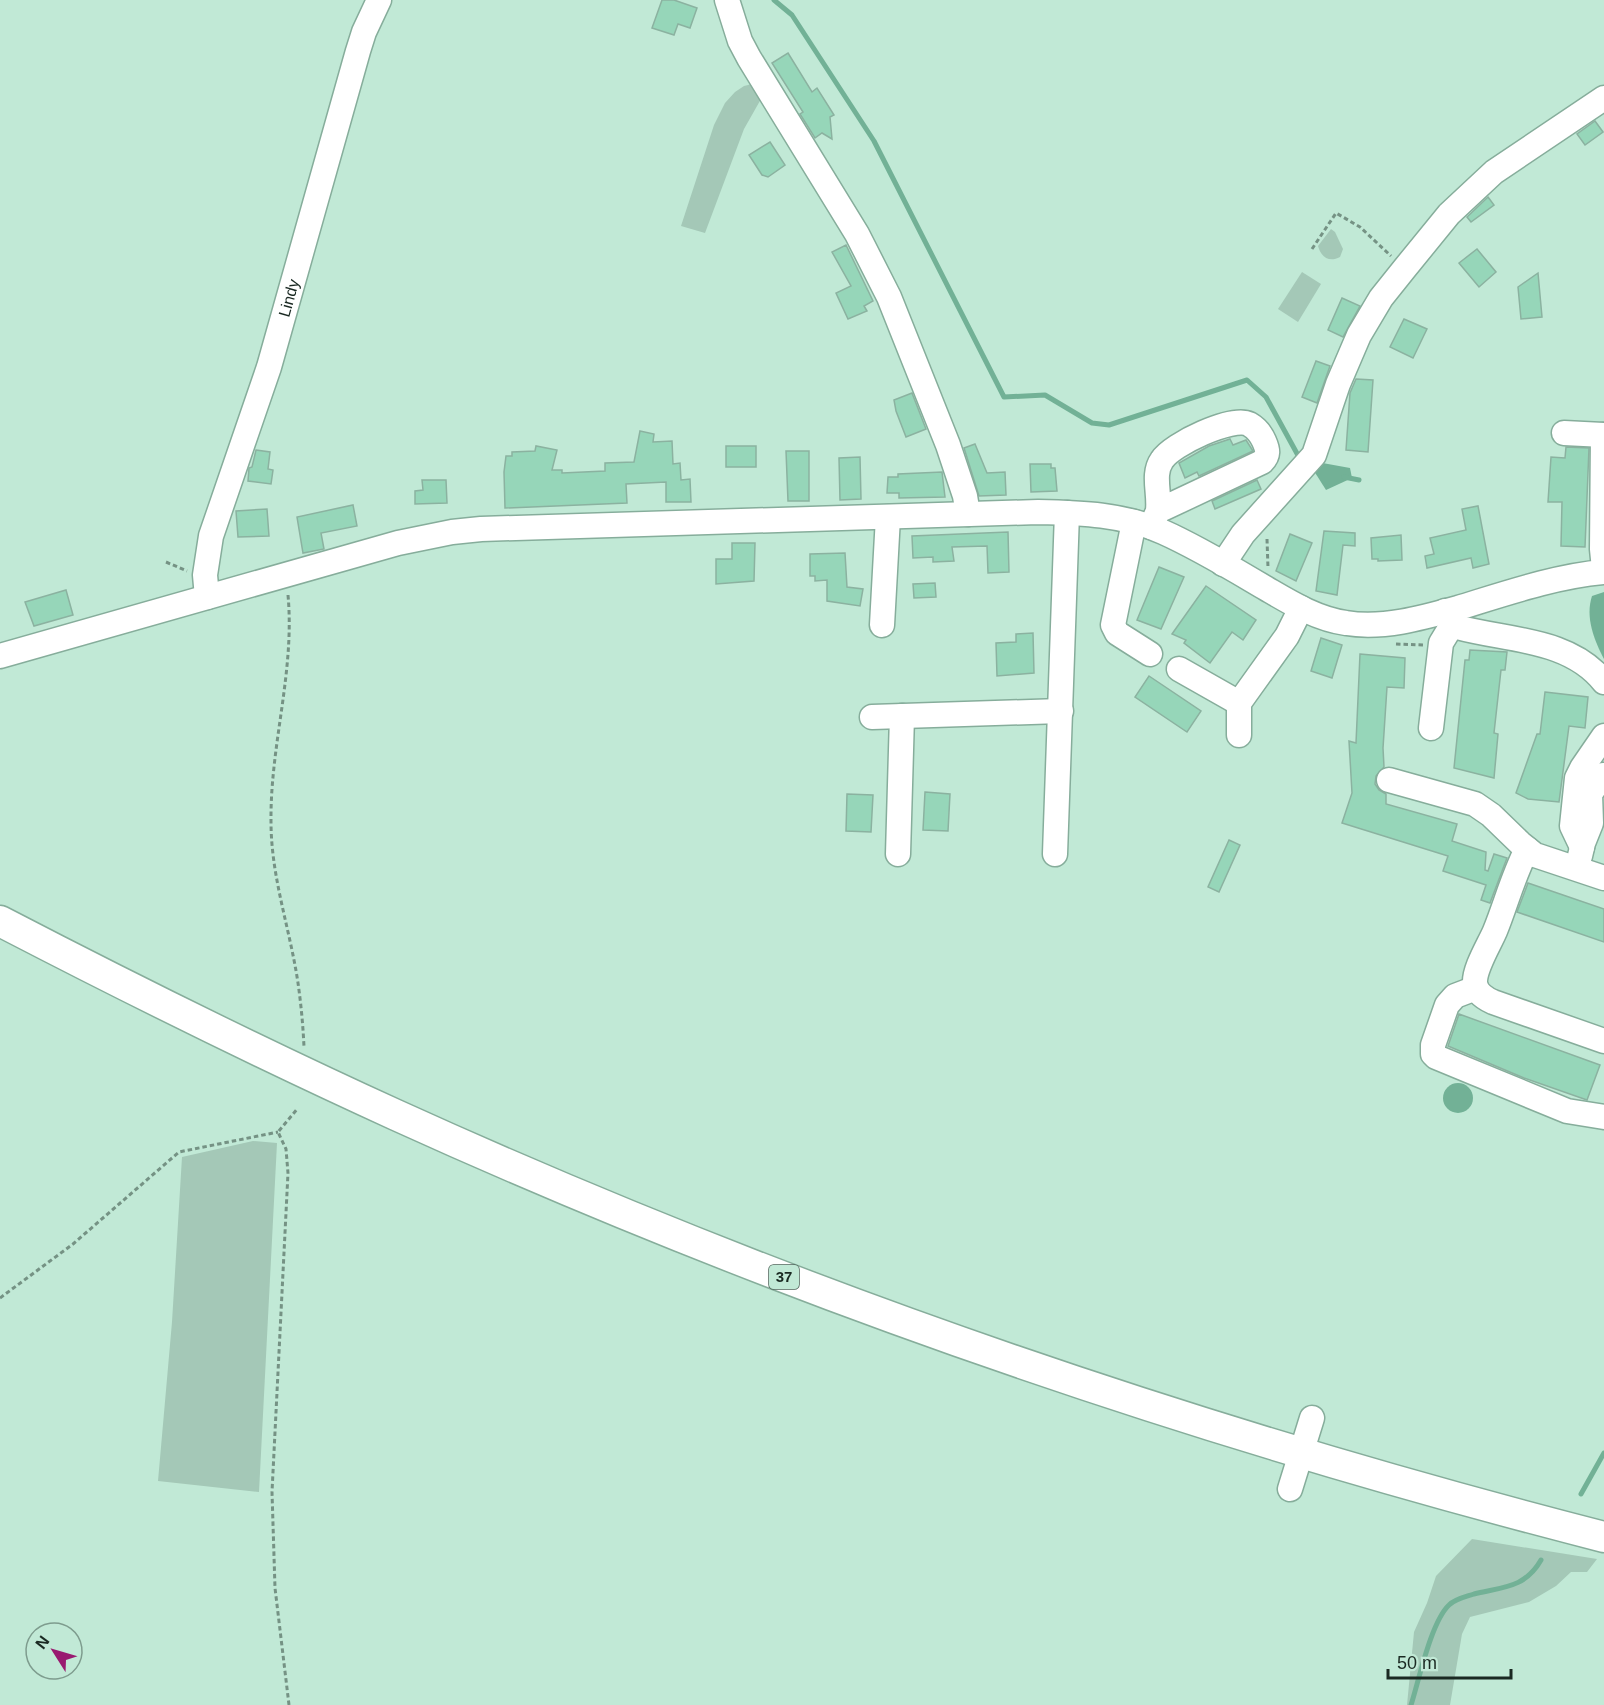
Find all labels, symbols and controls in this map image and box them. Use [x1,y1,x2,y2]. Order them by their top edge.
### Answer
street label: Lindy [276,277,302,319]
road number: 37 [769,1265,799,1289]
north arrow [24,1621,84,1681]
text: N [32,1633,53,1652]
scale bar [1388,1642,1511,1680]
text: 50 m [1397,1653,1437,1673]

